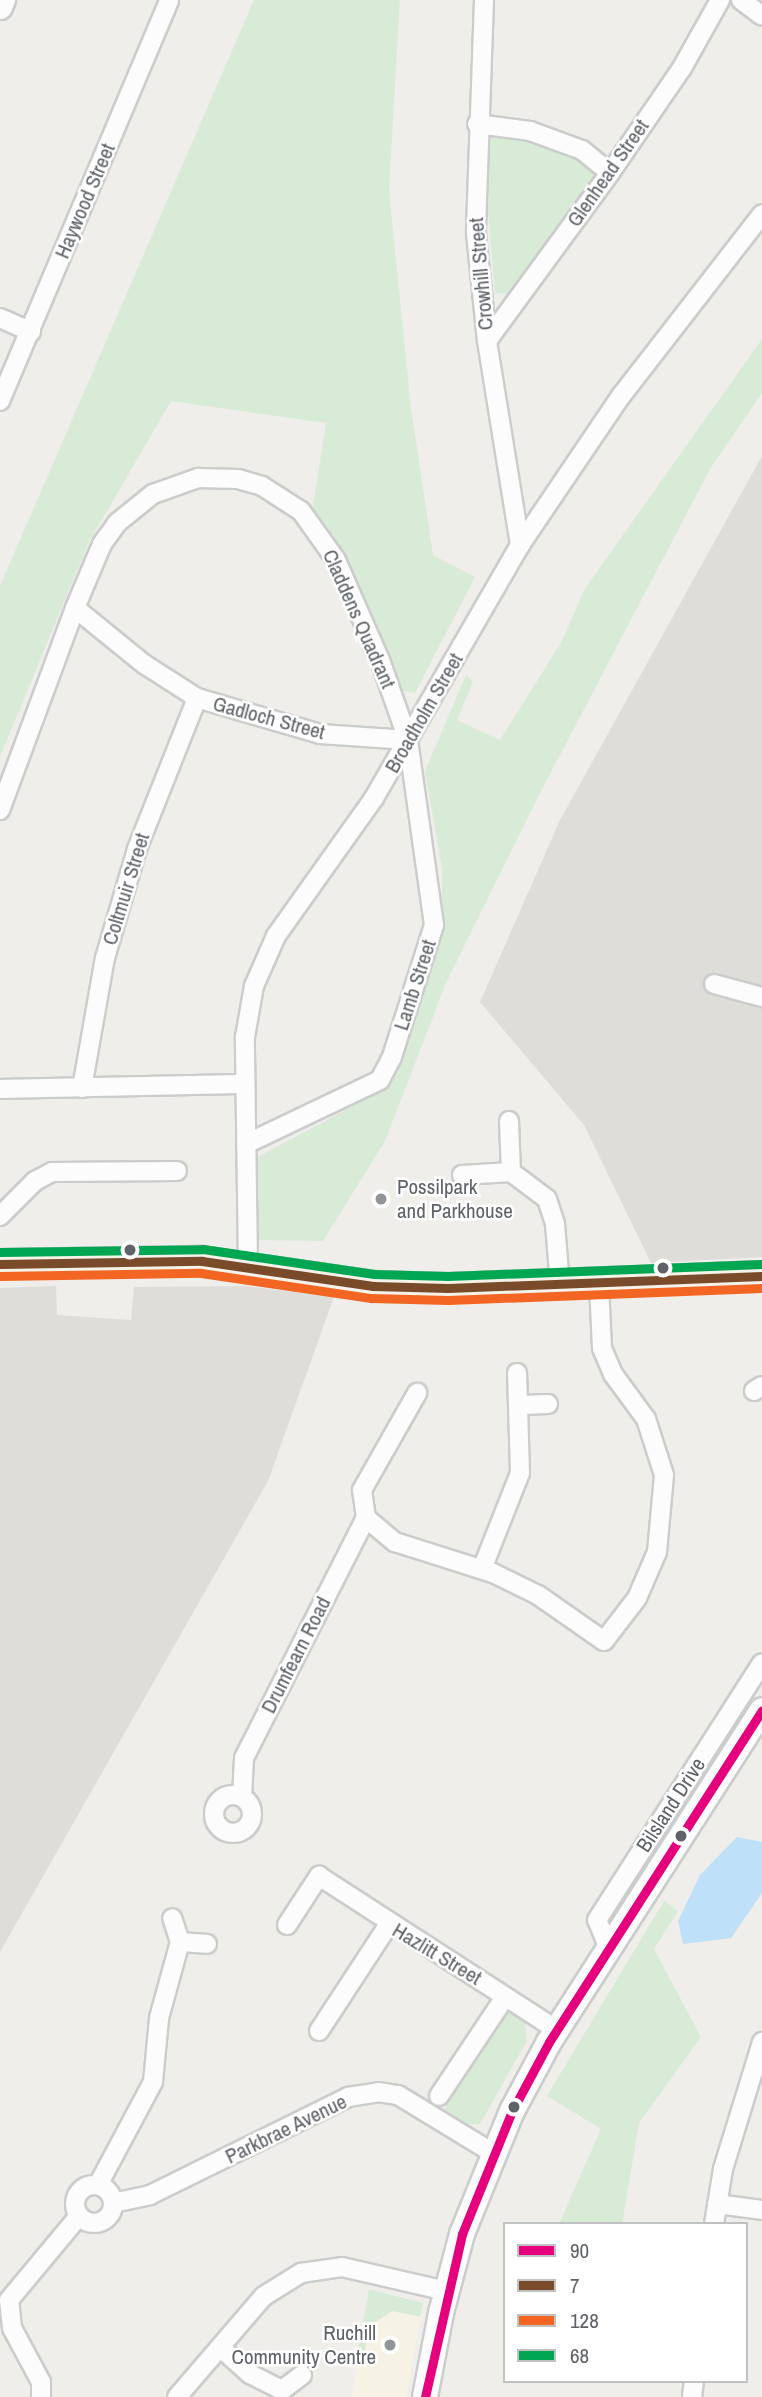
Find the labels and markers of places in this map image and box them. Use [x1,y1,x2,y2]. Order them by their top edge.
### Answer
place label: Possilpark and Parkhouse [397,1174,513,1224]
marker: Possilpark and Parkhouse [371,1189,391,1209]
unlabelled marker [123,1243,137,1257]
unlabelled marker [656,1261,670,1275]
unlabelled marker [674,1829,688,1843]
unlabelled marker [507,2100,521,2114]
place label: Ruchill Community Centre [231,2320,376,2370]
marker: Ruchill Community Centre [382,2337,398,2353]

